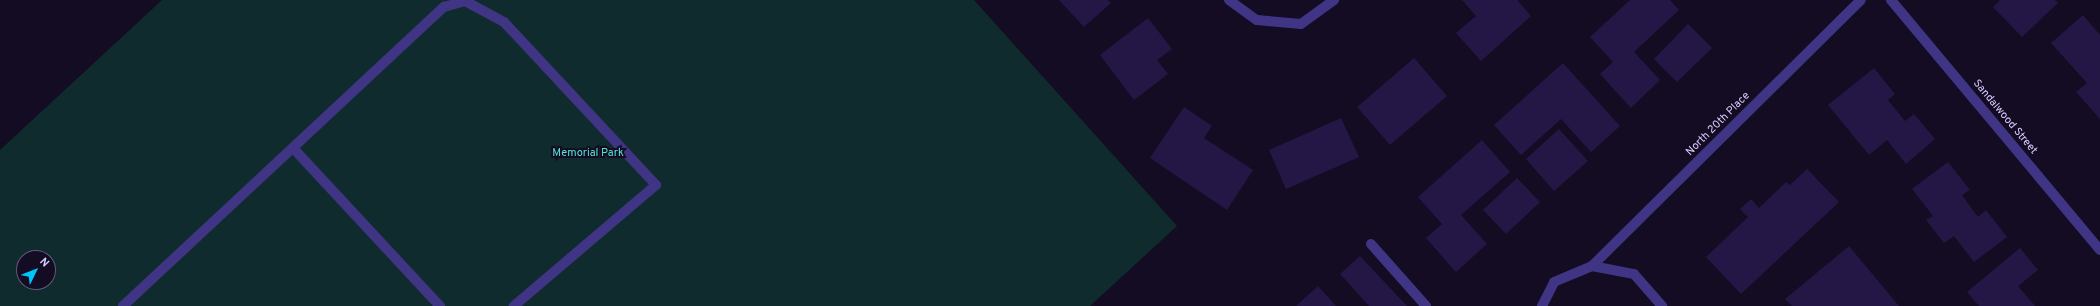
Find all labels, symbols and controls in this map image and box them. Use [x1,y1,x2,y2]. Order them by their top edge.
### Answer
street label: Sandalwood Street [1970,77,2040,157]
street label: North 20th Place [1683,89,1753,159]
park label: Memorial Park [552,146,624,160]
north arrow [16,250,56,290]
text: N [36,255,52,270]

